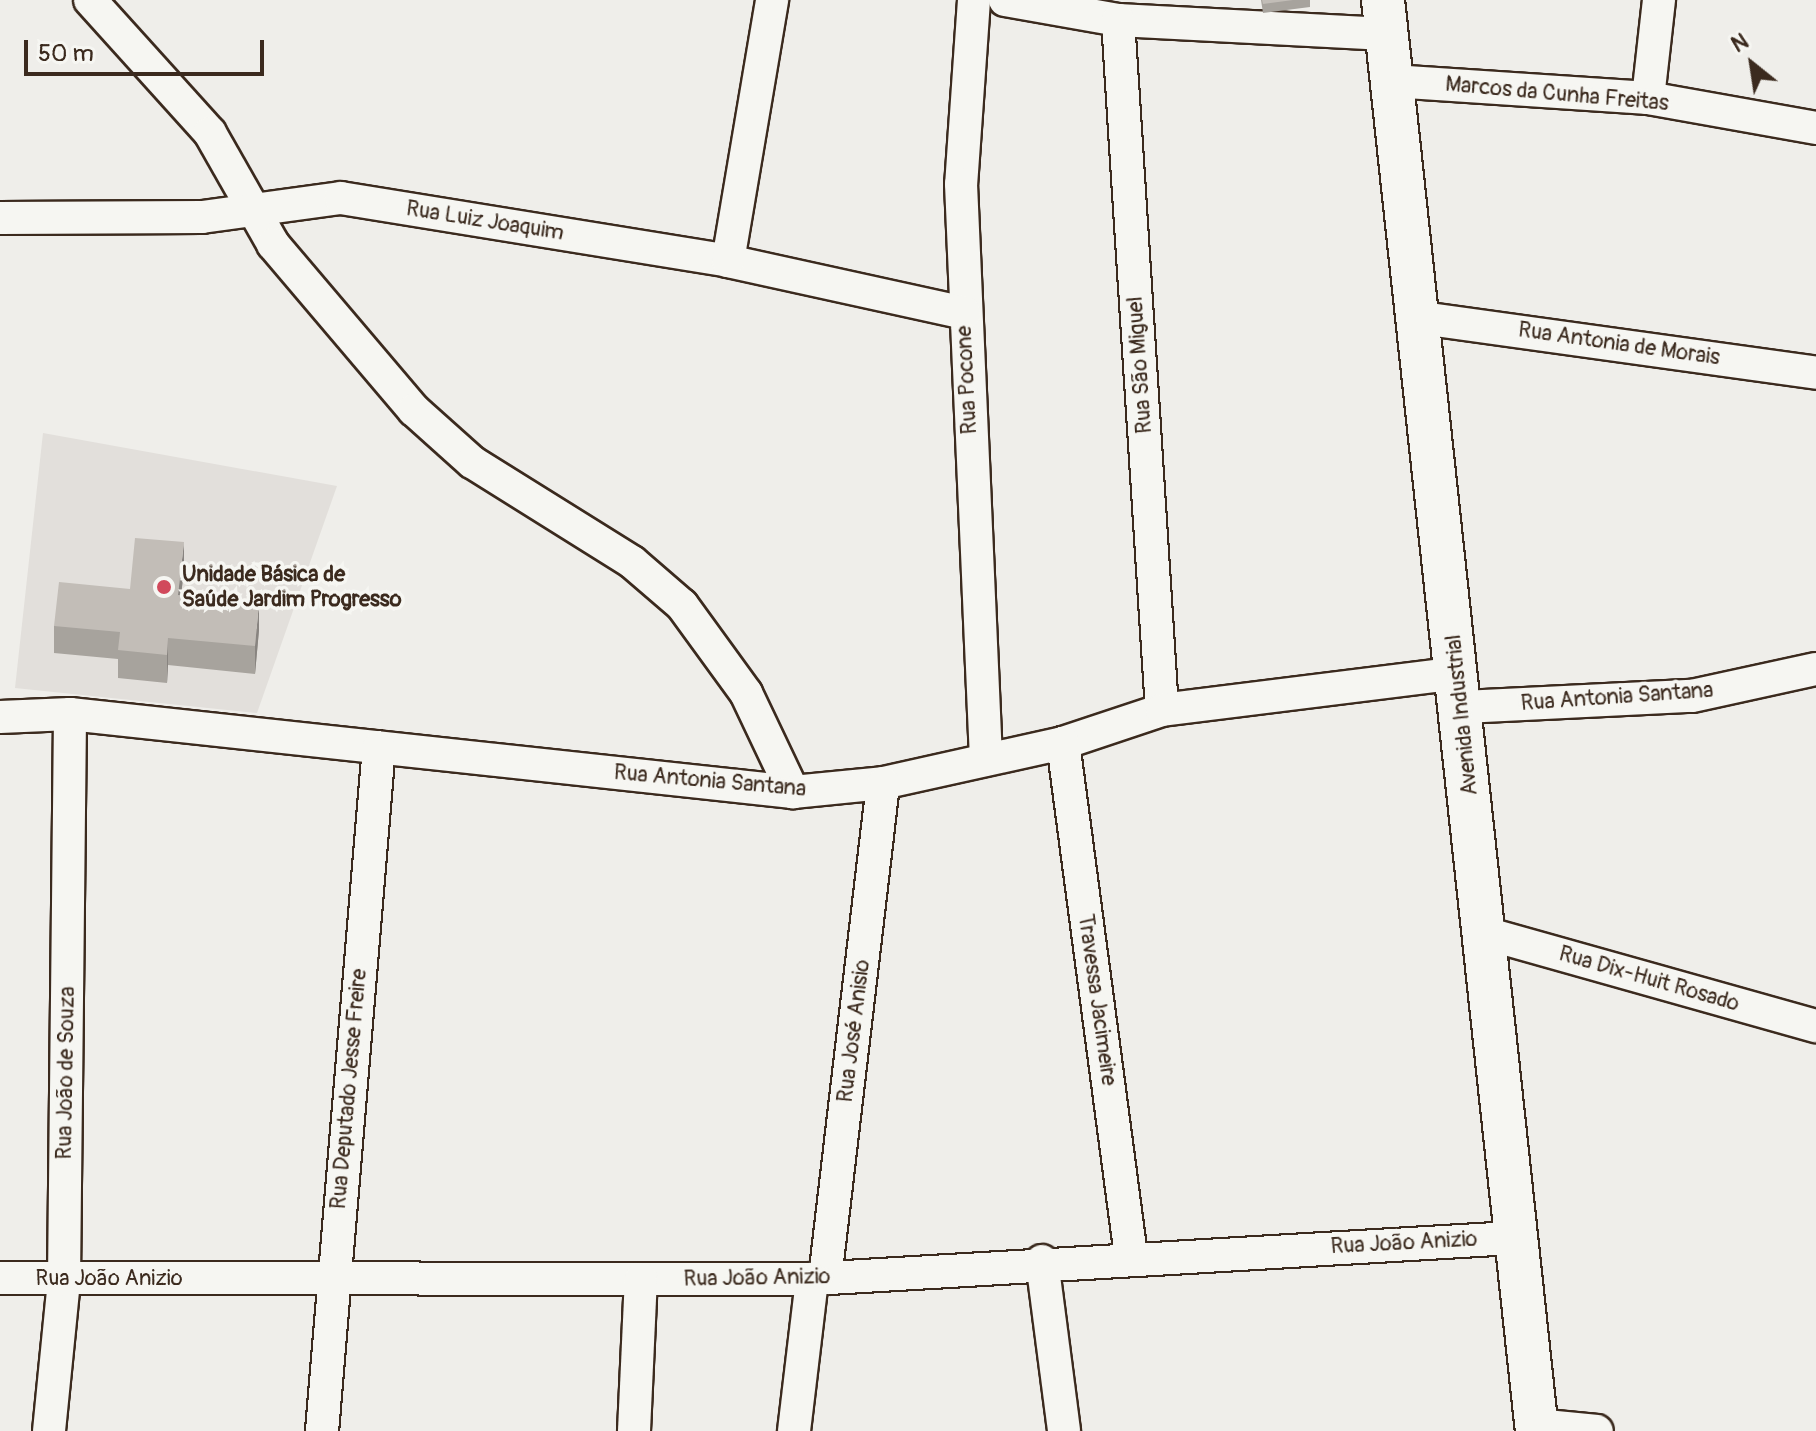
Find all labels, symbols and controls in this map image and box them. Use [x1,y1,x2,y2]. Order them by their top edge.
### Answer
scale bar [28,24,268,74]
north arrow [1712,24,1792,104]
text: N [1727,27,1753,59]
text: 50 m [38,39,94,68]
street label: Marcos da Cunha Freitas [1444,71,1670,117]
street label: Rua Luiz Joaquim [404,196,566,246]
street label: Rua São Miguel [1122,295,1158,435]
street label: Rua Antonia de Morais [1517,317,1721,371]
street label: Rua Pocone [951,325,983,435]
place label: Unidade Básica de Saúde Jardim Progresso [182,561,401,612]
marker: Unidade Básica de Saúde Jardim Progresso [153,576,175,598]
street label: Avenida Industrial [1440,633,1484,797]
street label: Rua Antonia Santana [1520,677,1714,717]
street label: Rua Antonia Santana [613,759,807,803]
street label: Travessa Jacimeire [1072,913,1122,1087]
street label: Rua Dix-Huit Rosado [1556,941,1742,1017]
street label: Rua José Anisio [832,958,876,1104]
street label: Rua Deputado Jesse Freire [325,968,373,1210]
street label: Rua João de Souza [51,986,81,1160]
street label: Rua João Anizio [1330,1226,1478,1260]
street label: Rua João Anizio [683,1264,831,1292]
street label: Rua João Anizio [36,1266,182,1292]

